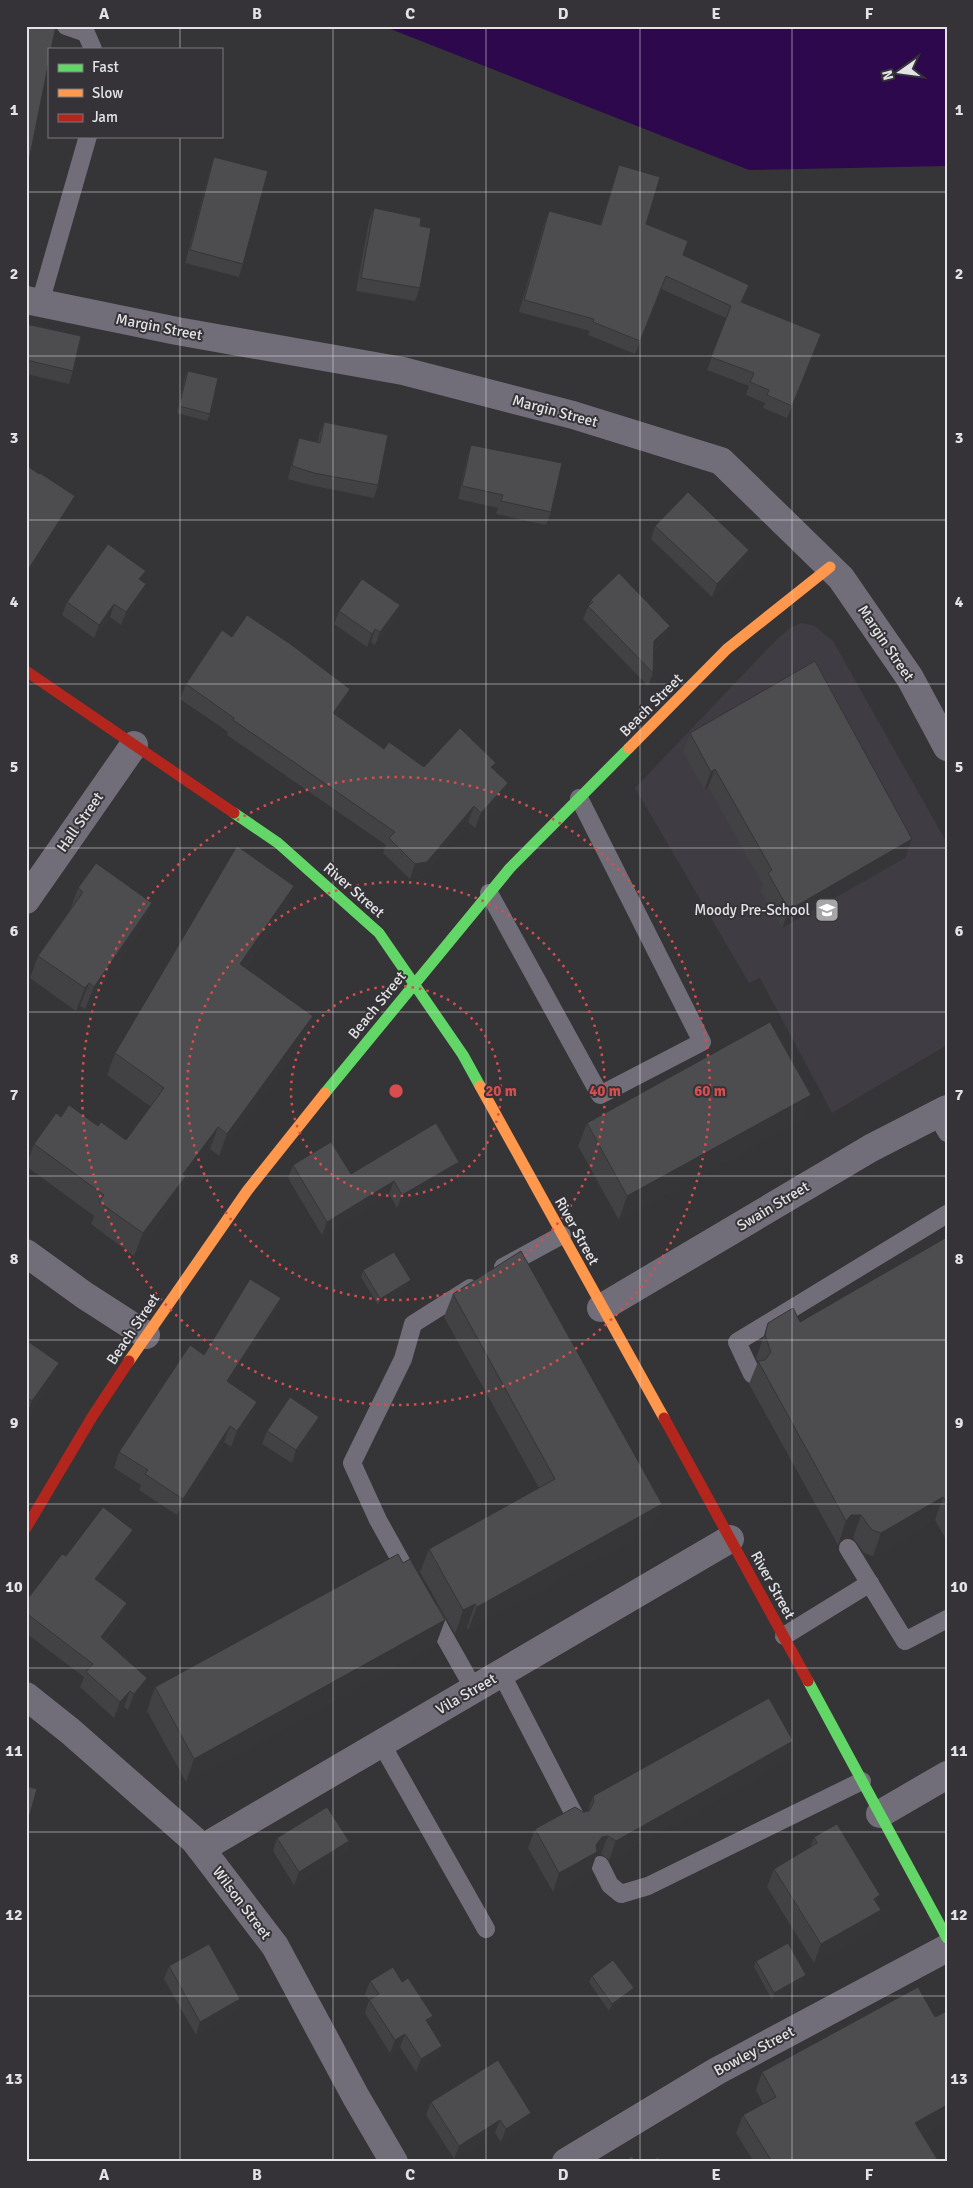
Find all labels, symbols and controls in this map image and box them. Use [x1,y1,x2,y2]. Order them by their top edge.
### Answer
text: A [99,4,110,24]
text: B [252,4,262,24]
text: C [405,4,415,24]
text: D [558,4,569,24]
text: E [711,4,721,24]
text: F [865,4,874,24]
legend [48,48,222,138]
north arrow [876,48,926,98]
text: Fast [92,58,119,76]
text: N [878,68,897,82]
text: Slow [92,84,123,102]
text: 1 [10,100,19,120]
text: 1 [955,100,964,120]
text: Jam [92,108,118,126]
text: 2 [10,264,18,284]
text: 2 [955,264,963,284]
street label: Margin Street [114,310,204,344]
street label: Margin Street [510,391,600,431]
text: 3 [10,428,18,448]
text: 3 [955,428,963,448]
text: 4 [10,592,19,612]
text: 4 [955,592,964,612]
street label: Margin Street [854,602,918,684]
street label: Beach Street [616,670,686,740]
text: 5 [10,757,18,777]
text: 5 [955,757,963,777]
street label: Hall Street [53,789,107,855]
street label: River Street [320,859,388,921]
school or university icon: Moody Pre-School [814,897,840,923]
place label: Moody Pre-School [694,901,810,919]
text: 6 [10,921,19,941]
text: 6 [955,921,964,941]
street label: Beach Street [344,968,410,1042]
centre of rings [387,1082,405,1100]
text: 20 m [485,1082,517,1100]
text: 40 m [589,1082,621,1100]
text: 60 m [694,1082,726,1100]
text: 7 [10,1085,19,1105]
text: 7 [955,1085,964,1105]
street label: Swain Street [734,1177,812,1235]
street label: River Street [551,1194,603,1268]
text: 8 [10,1249,19,1269]
text: 8 [955,1249,964,1269]
street label: Beach Street [103,1290,163,1368]
text: 9 [10,1413,19,1433]
text: 9 [955,1413,964,1433]
street label: River Street [747,1548,799,1622]
text: 10 [5,1577,23,1597]
text: 10 [950,1577,968,1597]
street label: Vila Street [432,1669,500,1719]
text: 11 [5,1741,23,1761]
text: 11 [950,1741,968,1761]
street label: Wilson Street [209,1863,275,1943]
text: 12 [5,1905,23,1925]
text: 12 [950,1905,968,1925]
street label: Bowley Street [711,2022,797,2080]
text: 13 [5,2069,23,2089]
text: 13 [950,2069,968,2089]
text: A [99,2165,110,2185]
text: B [252,2165,262,2185]
text: C [405,2165,415,2185]
text: D [558,2165,569,2185]
text: E [711,2165,721,2185]
text: F [865,2165,874,2185]

